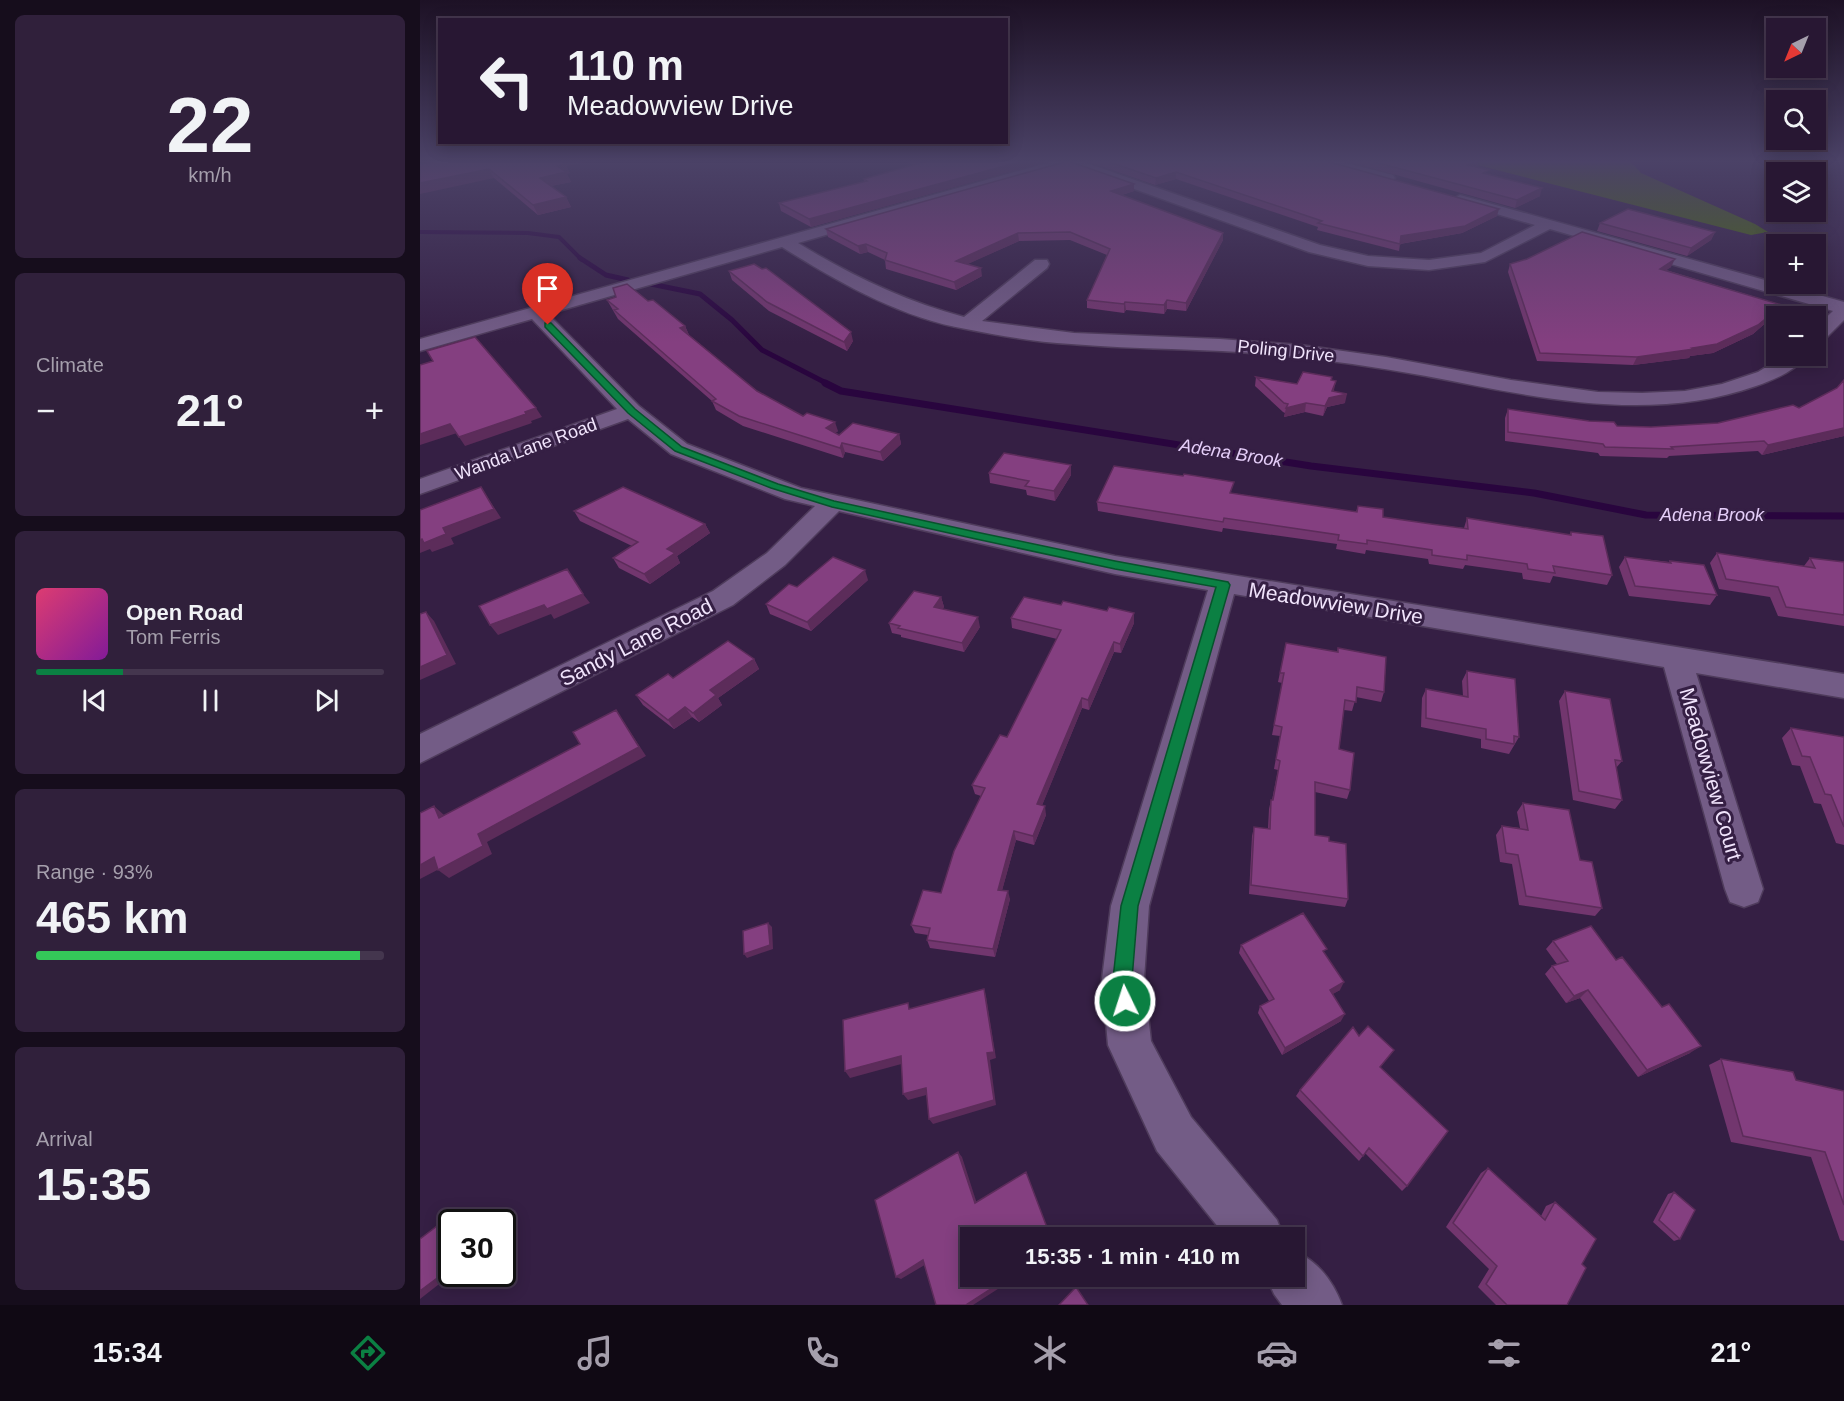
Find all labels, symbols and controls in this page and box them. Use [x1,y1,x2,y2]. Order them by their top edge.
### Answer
north arrow [1766,18,1826,78]
map controls [1766,18,1826,366]
icon: left [468,42,546,120]
text: 110 m [567,42,684,89]
text: 22 [167,81,253,169]
button: search [1766,90,1826,150]
text: Meadowview Drive [567,91,794,121]
button: layers [1766,162,1826,222]
text: km/h [188,164,232,186]
button: + [1766,234,1826,294]
pin [522,263,573,325]
icon: arrive [531,272,564,305]
button: − [1766,306,1826,366]
street label: Poling Drive [1237,336,1335,366]
text: Climate [36,354,104,376]
text: 21° [176,385,244,436]
text: − [36,392,55,429]
text: + [365,392,384,429]
street label: Wanda Lane Road [452,414,600,484]
water label: Adena Brook [1177,435,1285,471]
water label: Adena Brook [1659,505,1765,525]
street label: Meadowview Drive [1247,578,1425,628]
street label: Sandy Lane Road [556,594,716,690]
text: Open Road [126,600,243,625]
text: Tom Ferris [126,626,220,648]
icon: previous [78,684,111,717]
icon: pause [194,684,227,717]
icon: next [310,684,343,717]
street label: Meadowview Court [1675,685,1747,863]
text: Range · 93% [36,861,153,883]
text: 465 km [36,892,189,943]
position arrow [1093,969,1157,1033]
text: Arrival [36,1128,93,1150]
text: 15:35 [36,1159,151,1210]
speed limit sign: 30 [438,1209,516,1287]
text: 15:35 · 1 min · 410 m [1025,1244,1240,1269]
icon: directions [347,1332,389,1374]
icon: music [574,1332,616,1374]
icon: phone [801,1332,843,1374]
icon: climate [1029,1332,1071,1374]
icon: car [1256,1332,1298,1374]
icon: filters [1483,1332,1525,1374]
text: 15:34 [93,1338,162,1368]
text: 21° [1710,1338,1751,1368]

